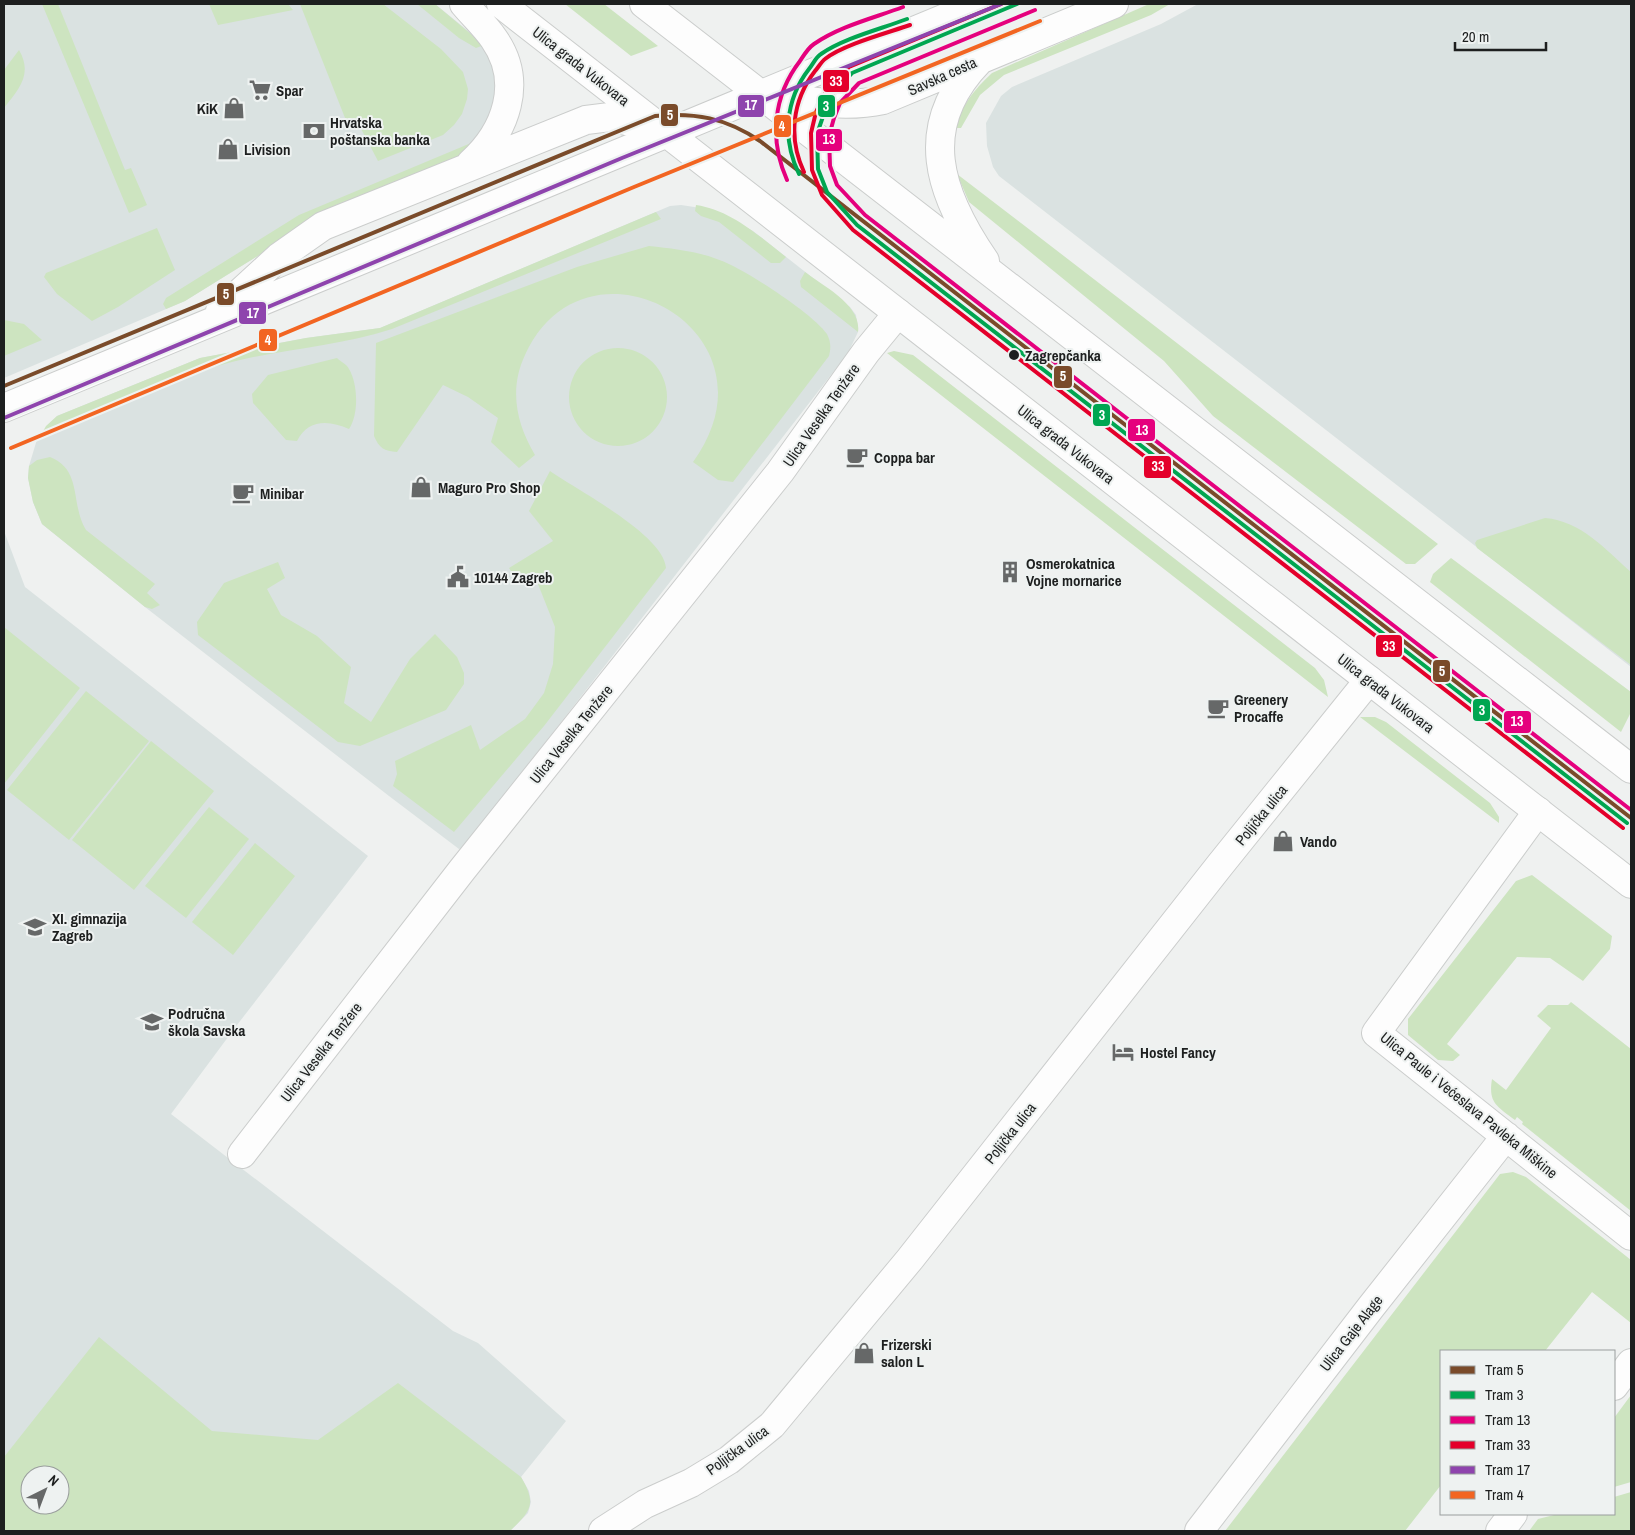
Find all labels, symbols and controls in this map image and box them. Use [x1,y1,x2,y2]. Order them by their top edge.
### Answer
scale bar [1455,20,1546,52]
street label: Ulica grada Vukovara [528,21,634,111]
text: 20 m [1462,26,1489,47]
street label: Savska cesta [904,51,980,100]
line badge: 33 [822,69,850,93]
text: 33 [830,72,842,90]
supermarket icon: Spar [247,77,273,103]
place label: Spar [276,80,304,101]
line badge: 17 [737,94,765,118]
line badge: 3 [817,94,836,118]
shop icon: KiK [221,95,247,121]
text: 17 [745,96,758,114]
text: 3 [823,97,829,115]
place label: KiK [197,98,218,119]
line badge: 5 [660,103,679,127]
text: 5 [667,106,674,124]
place label: Hrvatska poštanska banka [330,112,430,150]
line badge: 4 [773,114,792,138]
text: 4 [779,117,786,135]
bank icon: Hrvatska poštanska banka [301,118,327,144]
line badge: 13 [815,128,843,152]
text: 13 [823,130,835,148]
shop icon: Livision [215,136,241,162]
place label: Livision [244,139,291,160]
line badge: 5 [216,282,235,306]
text: 5 [223,285,230,303]
line badge: 17 [238,301,267,325]
text: 17 [247,304,260,322]
line badge: 4 [258,328,278,352]
text: 4 [265,331,272,349]
place label: Zagrepčanka [1025,345,1101,366]
marker: Zagrepčanka [1007,348,1021,362]
street label: Ulica Veselka Tenžere [778,359,865,471]
line badge: 5 [1053,365,1073,389]
text: 5 [1060,367,1067,385]
street label: Ulica grada Vukovara [1013,399,1119,489]
line badge: 3 [1092,403,1111,427]
text: 3 [1099,406,1105,424]
line badge: 13 [1127,418,1156,442]
text: 13 [1136,421,1148,439]
cafe icon: Coppa bar [844,444,870,470]
place label: Coppa bar [874,447,935,468]
line badge: 33 [1143,455,1172,479]
text: 33 [1152,457,1164,475]
shop icon: Maguro Pro Shop [408,474,434,500]
place label: Maguro Pro Shop [438,477,541,498]
cafe icon: Minibar [230,480,256,506]
place label: Minibar [260,483,304,504]
place label: Osmerokatnica Vojne mornarice [1026,553,1122,591]
building icon: Osmerokatnica Vojne mornarice [997,559,1023,585]
public building icon: 10144 Zagreb [445,564,471,590]
place label: 10144 Zagreb [474,567,553,588]
line badge: 33 [1375,634,1403,658]
text: 33 [1383,637,1395,655]
street label: Ulica grada Vukovara [1333,648,1439,738]
line badge: 5 [1432,659,1451,683]
text: 5 [1439,662,1446,680]
street label: Ulica Veselka Tenžere [525,680,617,788]
place label: Greenery Procaffe [1234,689,1288,727]
cafe icon: Greenery Procaffe [1205,695,1231,721]
line badge: 3 [1472,698,1491,722]
text: 3 [1479,701,1485,719]
line badge: 13 [1503,710,1532,734]
text: 13 [1511,712,1523,730]
street label: Poljička ulica [1230,780,1292,850]
shop icon: Vando [1270,828,1296,854]
place label: Vando [1300,831,1337,852]
place label: XI. gimnazija Zagreb [52,908,127,946]
school or university icon: XI. gimnazija Zagreb [22,914,48,940]
street label: Ulica Veselka Tenžere [275,998,367,1106]
place label: Područna škola Savska [168,1003,245,1041]
school or university icon: Područna škola Savska [139,1009,165,1035]
street label: Ulica Paule i Većeslava Pavleka Miškine [1376,1027,1562,1183]
hotel icon: Hostel Fancy [1110,1039,1136,1065]
place label: Hostel Fancy [1140,1042,1216,1063]
street label: Poljička ulica [979,1098,1041,1168]
street label: Ulica Gaje Alage [1315,1290,1388,1376]
place label: Frizerski salon L [881,1334,932,1372]
shop icon: Frizerski salon L [851,1340,877,1366]
legend [1440,1350,1615,1515]
text: Tram 5 [1485,1359,1524,1380]
text: Tram 3 [1485,1384,1524,1405]
text: Tram 13 [1485,1409,1531,1430]
street label: Poljička ulica [702,1420,773,1480]
text: Tram 33 [1485,1434,1531,1455]
text: Tram 17 [1485,1459,1531,1480]
north arrow [20,1465,70,1515]
text: N [45,1471,63,1490]
text: Tram 4 [1485,1484,1524,1505]

